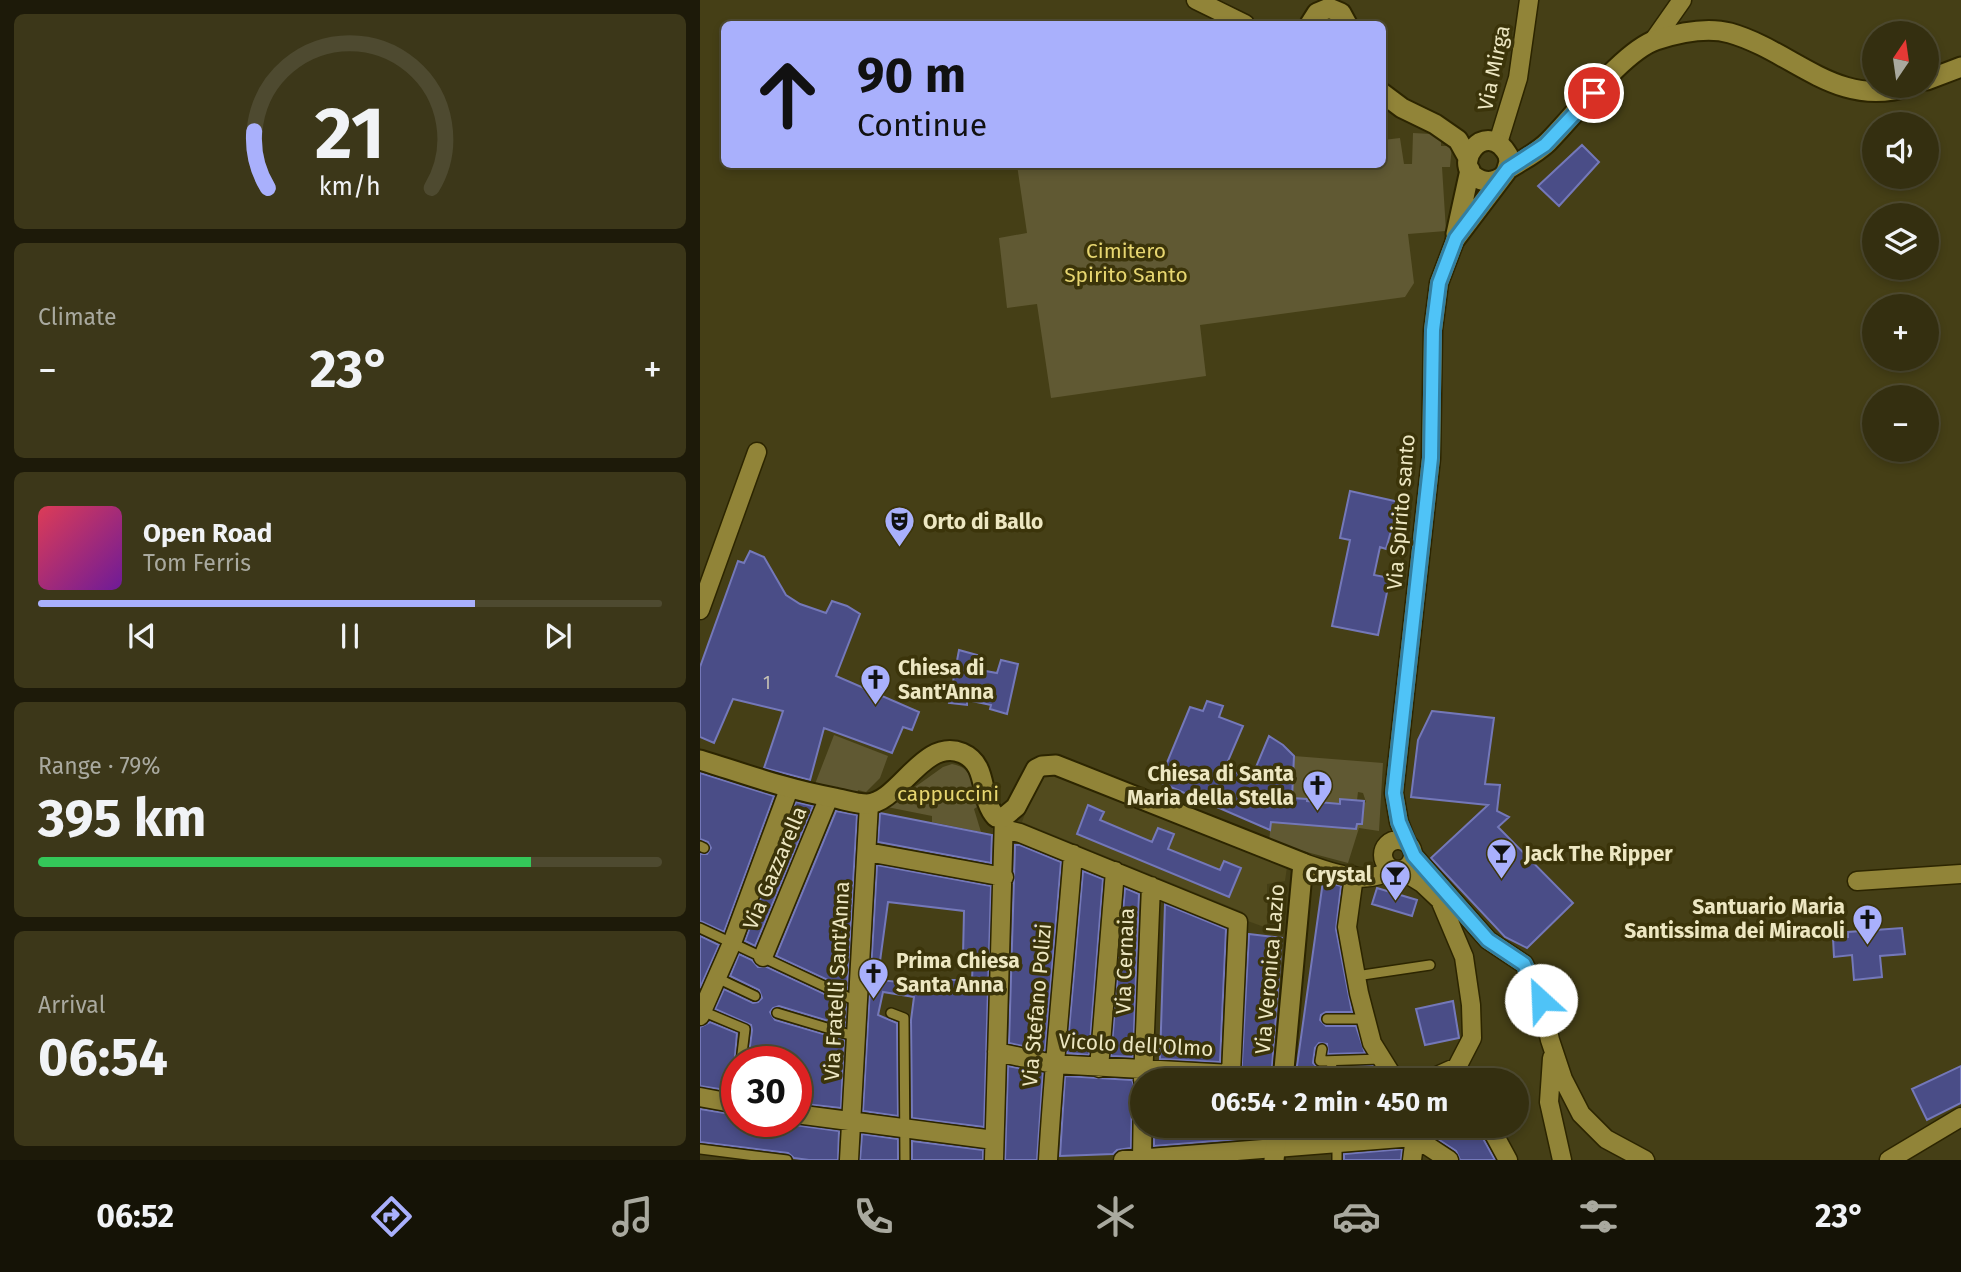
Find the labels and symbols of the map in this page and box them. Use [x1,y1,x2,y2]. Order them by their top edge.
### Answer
north arrow [1862,21,1939,98]
street label: Via Mirga [1472,23,1516,113]
pin [1564,63,1624,123]
park label: Cimitero Spirito Santo [1064,238,1188,288]
street label: Via Spirito santo [1381,433,1421,591]
theatre icon: Orto di Ballo [883,505,917,549]
place label: Orto di Ballo [923,509,1043,535]
place label: Chiesa di Sant'Anna [898,655,994,705]
church icon: Chiesa di Sant'Anna [858,663,892,707]
house number: 1 [763,672,771,694]
place label: Chiesa di Santa Maria della Stella [1127,761,1294,811]
church icon: Chiesa di Santa Maria della Stella [1300,769,1334,813]
park label: cappuccini [897,781,999,807]
street label: Via Gazzarella [737,802,813,934]
bar icon: Jack The Ripper [1484,837,1518,881]
place label: Jack The Ripper [1523,841,1673,867]
bar icon: Crystal [1378,858,1412,902]
place label: Crystal [1306,862,1373,888]
street label: Via Fratelli Sant'Anna [819,880,855,1082]
street label: Via Veronica Lazio [1250,883,1290,1055]
place label: Santuario Maria Santissima dei Miracoli [1624,894,1845,944]
church icon: Santuario Maria Santissima dei Miracoli [1851,902,1885,946]
street label: Via Cernaia [1110,907,1140,1015]
street label: Via Stefano Polizi [1017,922,1057,1088]
place label: Prima Chiesa Santa Anna [896,948,1020,998]
church icon: Prima Chiesa Santa Anna [856,956,890,1000]
position arrow [1504,963,1578,1037]
street label: Vicolo dell'Olmo [1058,1028,1214,1062]
speed limit sign: 30 [721,1046,812,1137]

